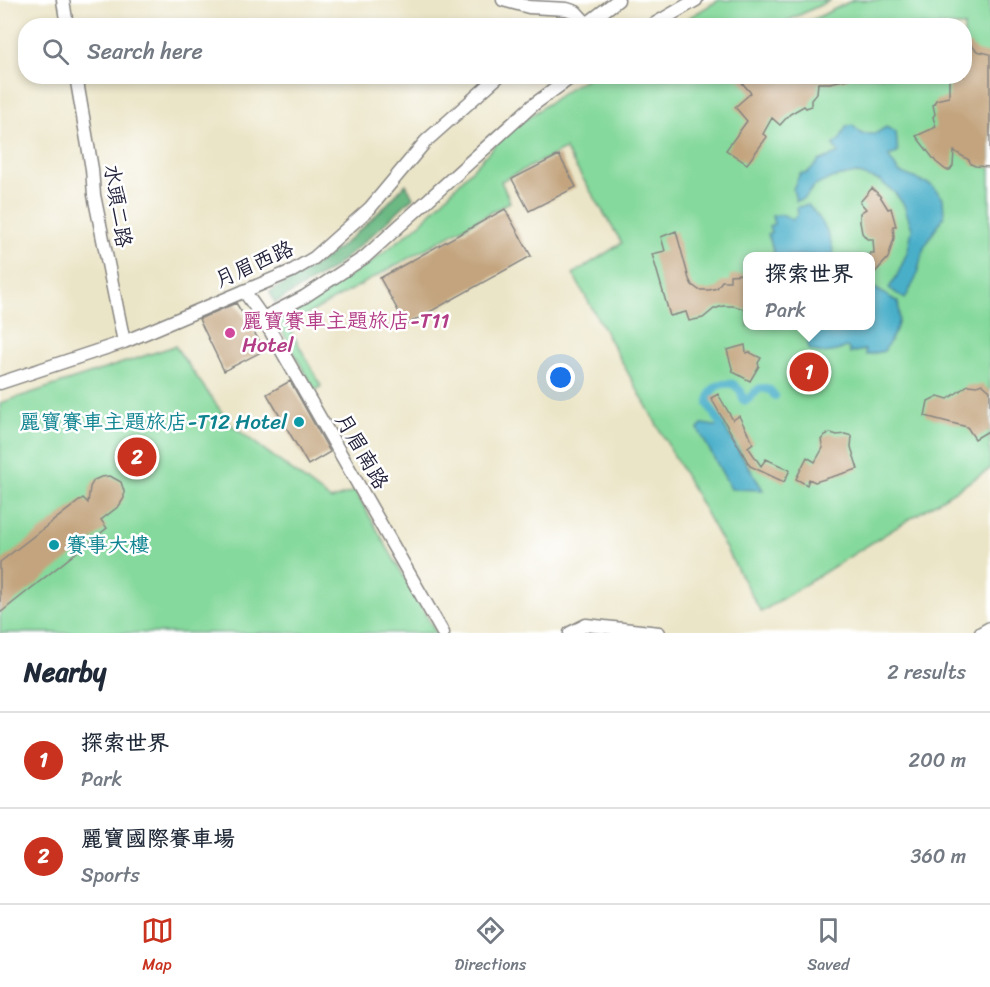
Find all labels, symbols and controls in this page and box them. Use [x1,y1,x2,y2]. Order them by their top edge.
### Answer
search box [18,18,972,84]
text: Search here [87,32,203,71]
icon: search [39,35,72,68]
street label: 水頭二路 [93,162,143,250]
street label: 月眉西路 [208,230,300,298]
popup [743,252,875,330]
text: 探索世界 [765,254,853,293]
text: Park [765,293,806,328]
place label: 麗寶賽車主題旅店-T11 Hotel [242,302,449,364]
marker: 麗寶賽車主題旅店-T11 Hotel [223,326,237,340]
pin: 1 [790,350,828,394]
your location [546,363,575,392]
place label: 麗寶賽車主題旅店-T12 Hotel [20,403,288,441]
street label: 月眉南路 [325,405,399,497]
marker: 麗寶賽車主題旅店-T12 Hotel [292,415,306,429]
pin: 2 [118,434,156,480]
place label: 賽事大樓 [66,526,150,564]
marker: 賽事大樓 [47,538,61,552]
text: Nearby [24,649,106,695]
text: 2 results [887,655,966,690]
text: 探索世界 [81,723,169,762]
text: 1 [39,743,48,778]
text: 200 m [909,743,966,778]
text: Park [81,762,122,797]
text: 麗寶國際賽車場 [81,819,235,858]
text: 2 [38,839,49,874]
text: 360 m [910,839,966,874]
text: Sports [81,858,140,893]
tab: Map [141,914,174,979]
tab: Directions [455,914,526,979]
tab: Saved [807,914,849,979]

